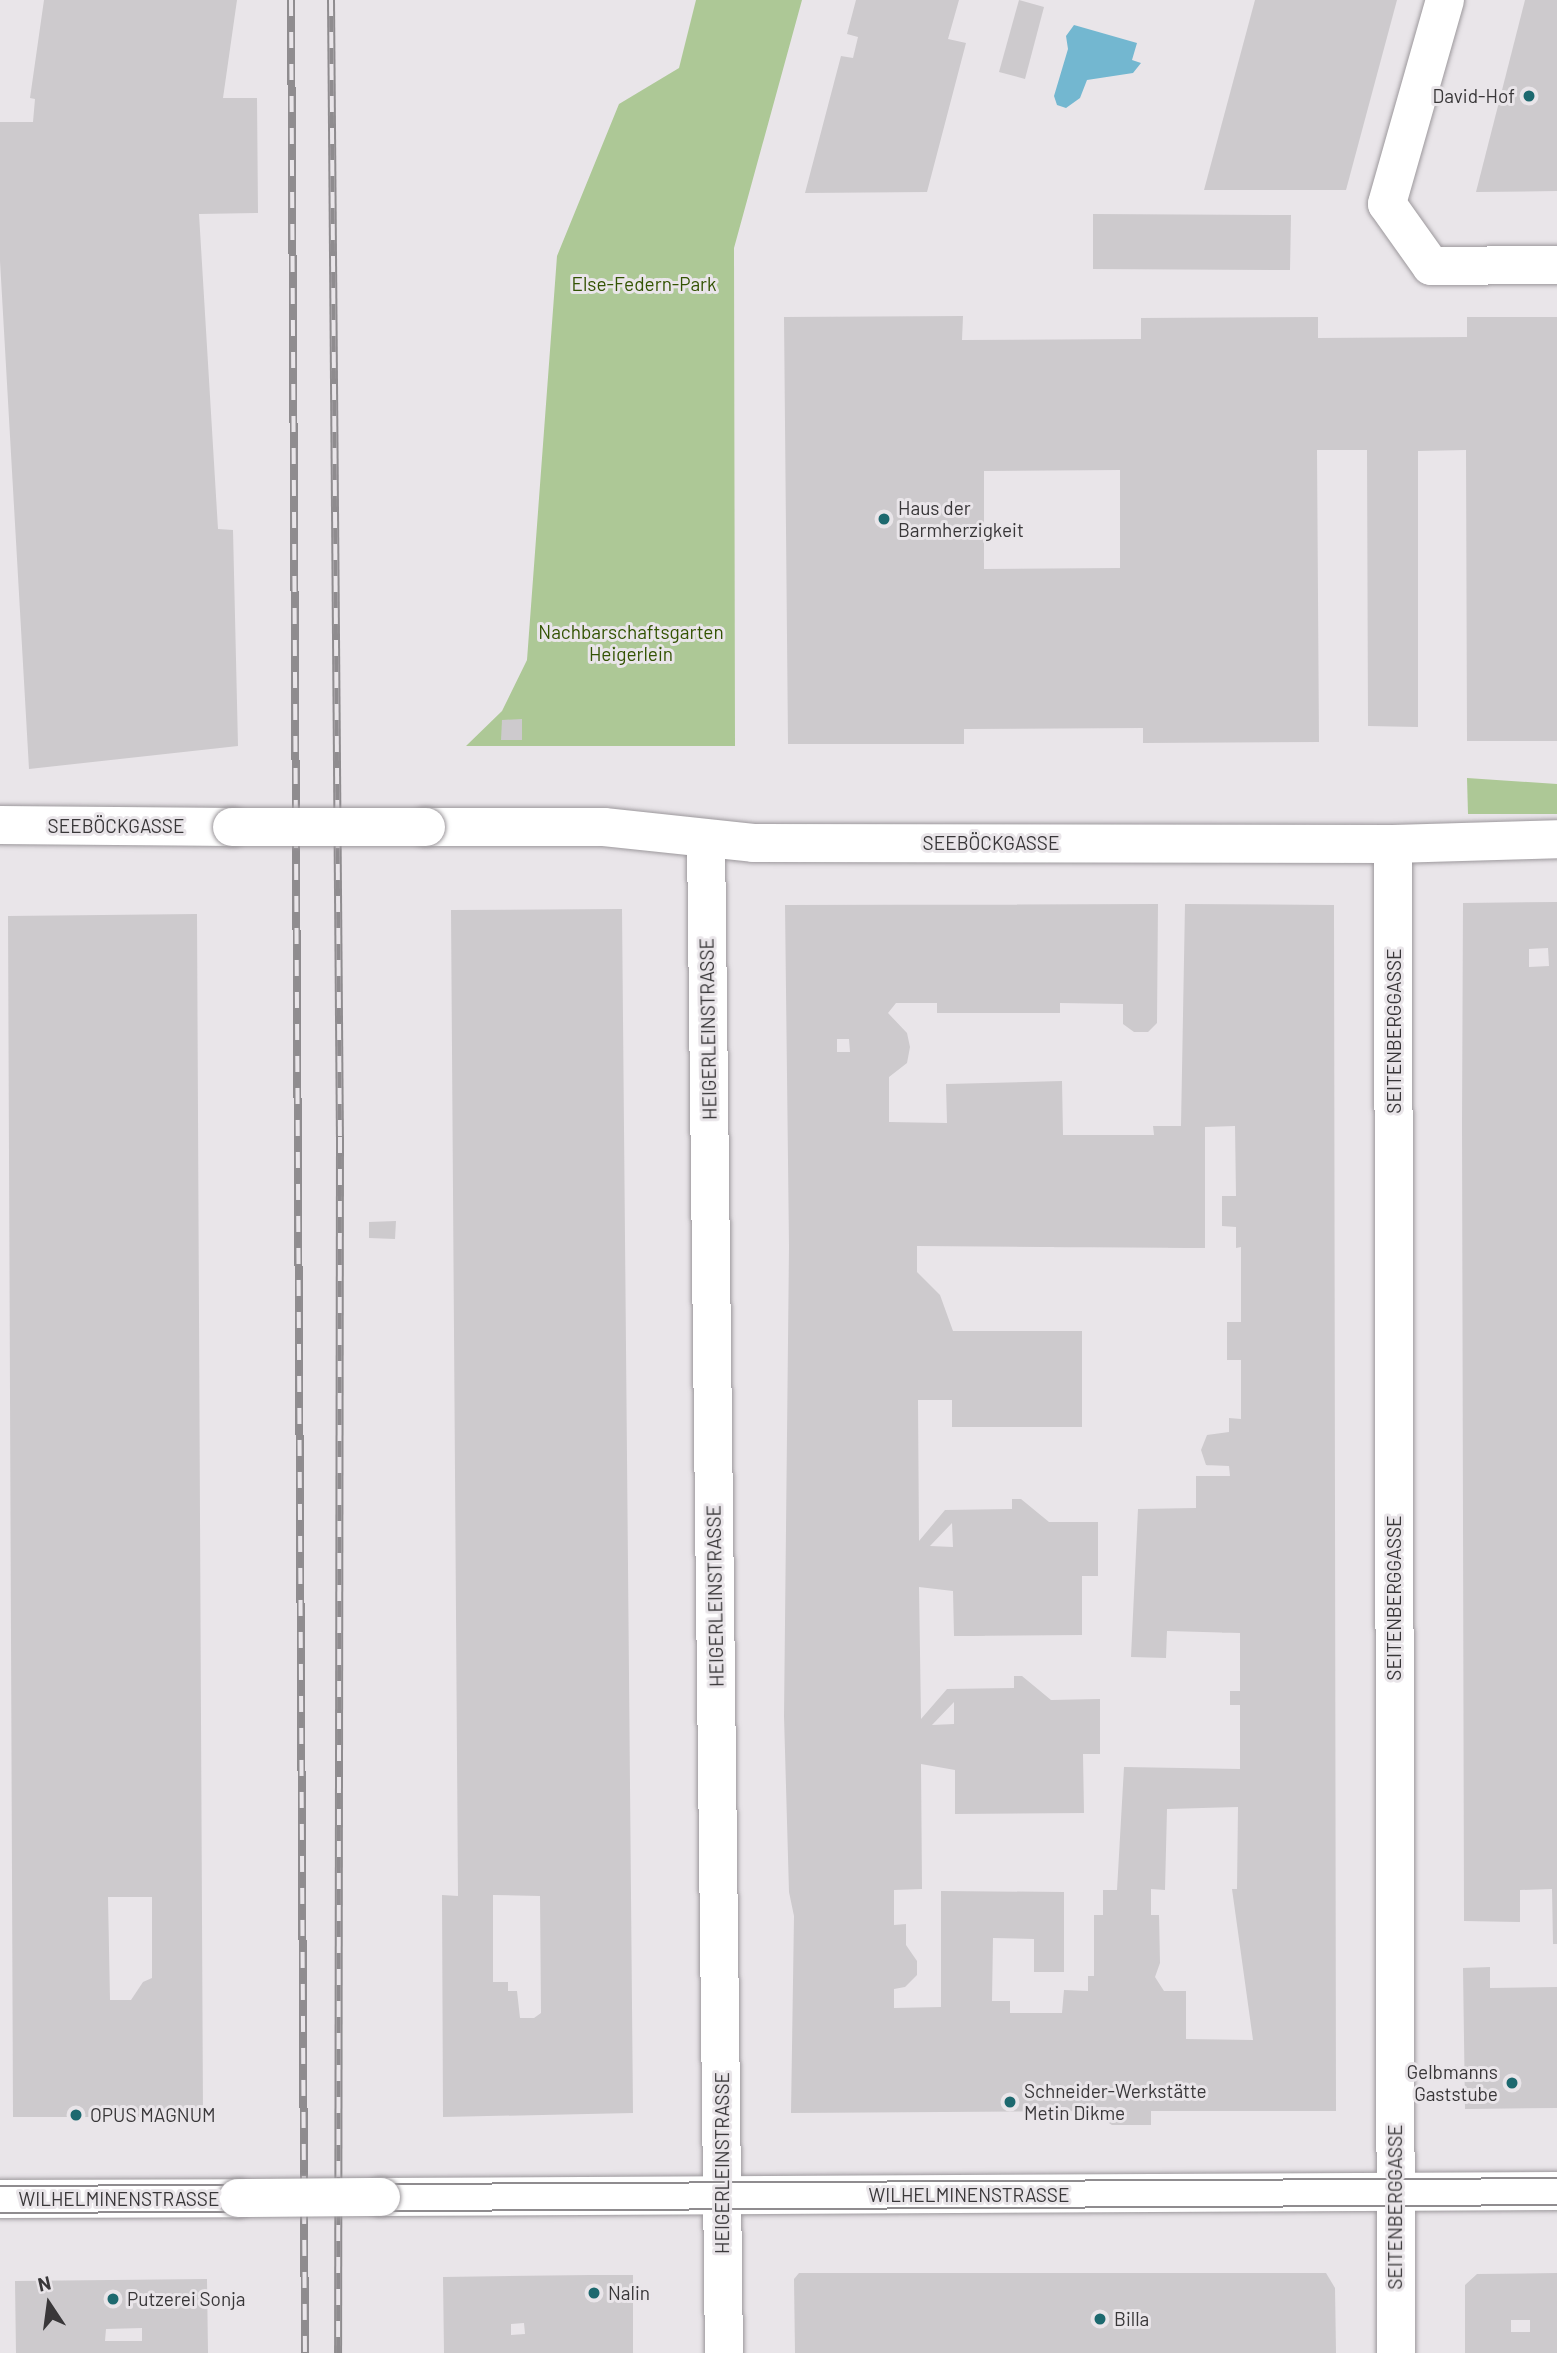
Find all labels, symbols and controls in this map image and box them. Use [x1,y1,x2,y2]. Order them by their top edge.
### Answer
place label: David-Hof [1433,85,1515,107]
marker: David-Hof [1521,88,1537,104]
park label: Else-Federn-Park [571,273,717,295]
place label: Haus der Barmherzigkeit [898,497,1024,541]
marker: Haus der Barmherzigkeit [876,511,892,527]
park label: Nachbarschaftsgarten Heigerlein [538,621,724,665]
street label: SEEBÖCKGASSE [48,815,184,837]
street label: SEEBÖCKGASSE [923,832,1059,854]
street label: HEIGERLEINSTRASSE [695,938,721,1120]
street label: SEITENBERGGASSE [1383,948,1405,1114]
street label: HEIGERLEINSTRASSE [702,1505,728,1687]
street label: SEITENBERGGASSE [1383,1515,1405,1681]
place label: Gelbmanns Gaststube [1406,2061,1498,2105]
street label: HEIGERLEINSTRASSE [711,2072,733,2254]
marker: Gelbmanns Gaststube [1504,2075,1520,2091]
place label: Schneider-Werkstätte Metin Dikme [1024,2080,1207,2124]
marker: Schneider-Werkstätte Metin Dikme [1002,2094,1018,2110]
place label: OPUS MAGNUM [90,2104,216,2126]
marker: OPUS MAGNUM [68,2107,84,2123]
street label: SEITENBERGGASSE [1384,2124,1406,2290]
street label: WILHELMINENSTRASSE [869,2184,1069,2206]
street label: WILHELMINENSTRASSE [19,2188,219,2210]
north arrow [14,2269,84,2339]
text: N [35,2270,53,2296]
place label: Nalin [608,2282,650,2304]
marker: Nalin [586,2285,602,2301]
place label: Putzerei Sonja [127,2288,246,2310]
marker: Putzerei Sonja [105,2291,121,2307]
place label: Billa [1114,2308,1149,2330]
marker: Billa [1092,2311,1108,2327]

